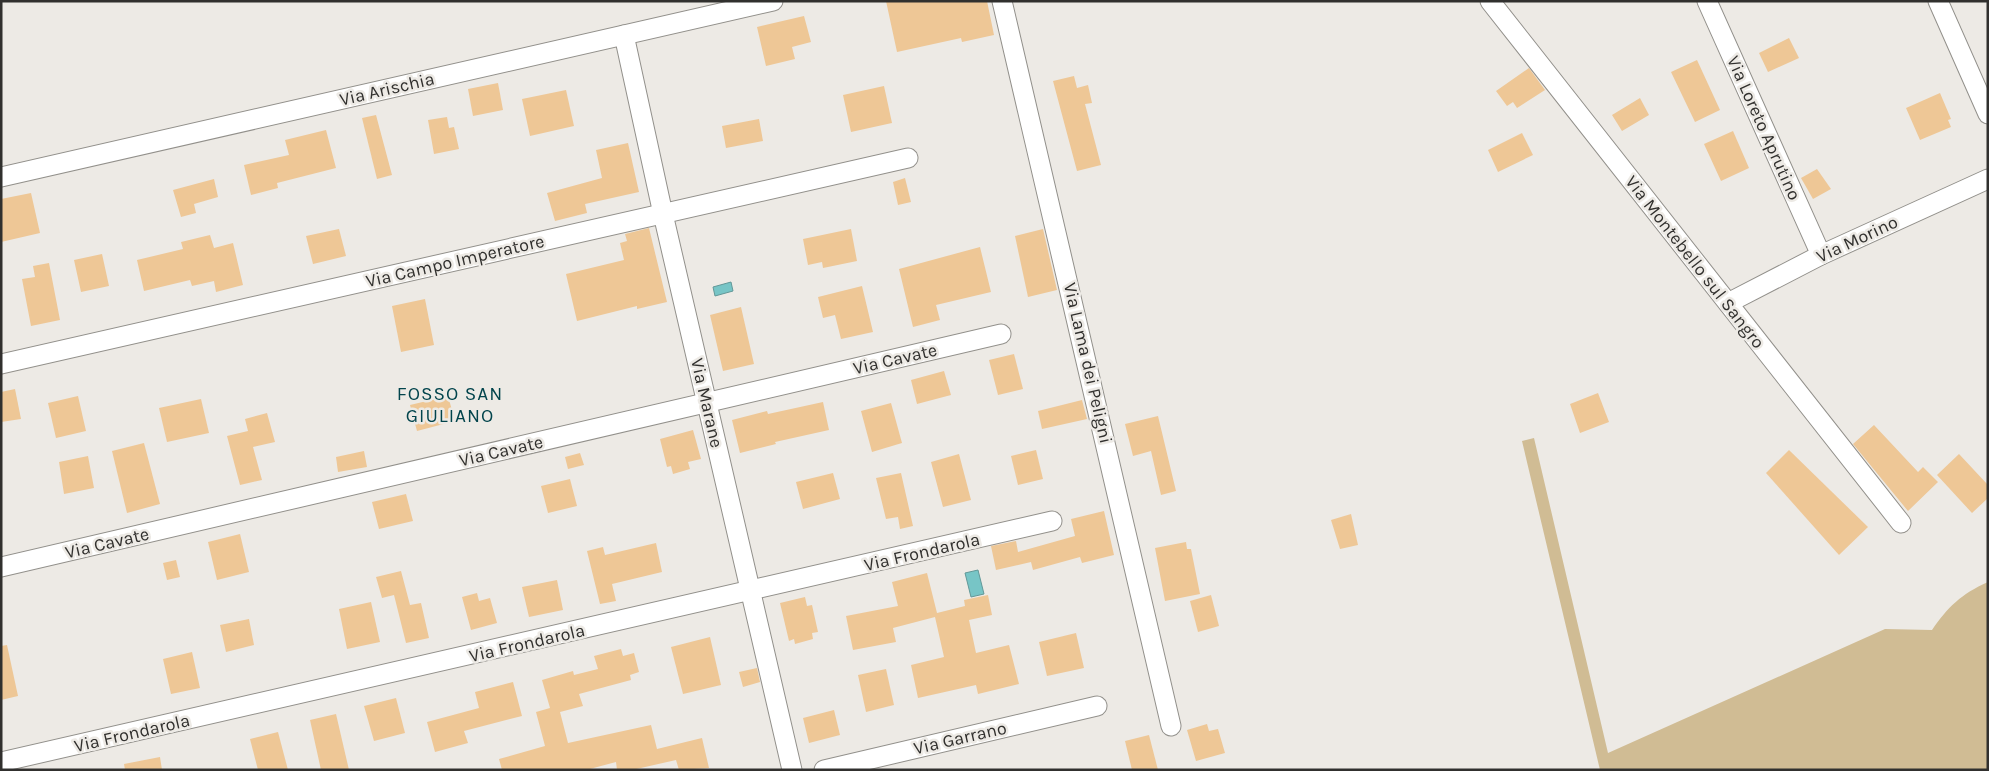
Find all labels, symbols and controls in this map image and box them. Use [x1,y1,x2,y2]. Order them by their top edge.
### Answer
street label: Via Loreto Aprutino [1722,52,1806,204]
street label: Via Arischia [337,67,437,111]
street label: Via Montebello sul Sangro [1621,171,1769,353]
street label: Via Morino [1813,211,1901,267]
street label: Via Campo Imperatore [364,230,546,292]
street label: Via Lama dei Peligni [1059,280,1117,446]
street label: Via Cavate [851,339,939,379]
street label: Via Marane [686,356,728,450]
district label: FOSSO SAN GIULIANO [397,383,503,427]
street label: Via Cavate [457,431,545,471]
street label: Via Cavate [63,523,151,563]
street label: Via Frondarola [862,528,982,576]
street label: Via Frondarola [467,619,587,667]
street label: Via Frondarola [72,709,192,757]
street label: Via Garrano [911,717,1009,759]

